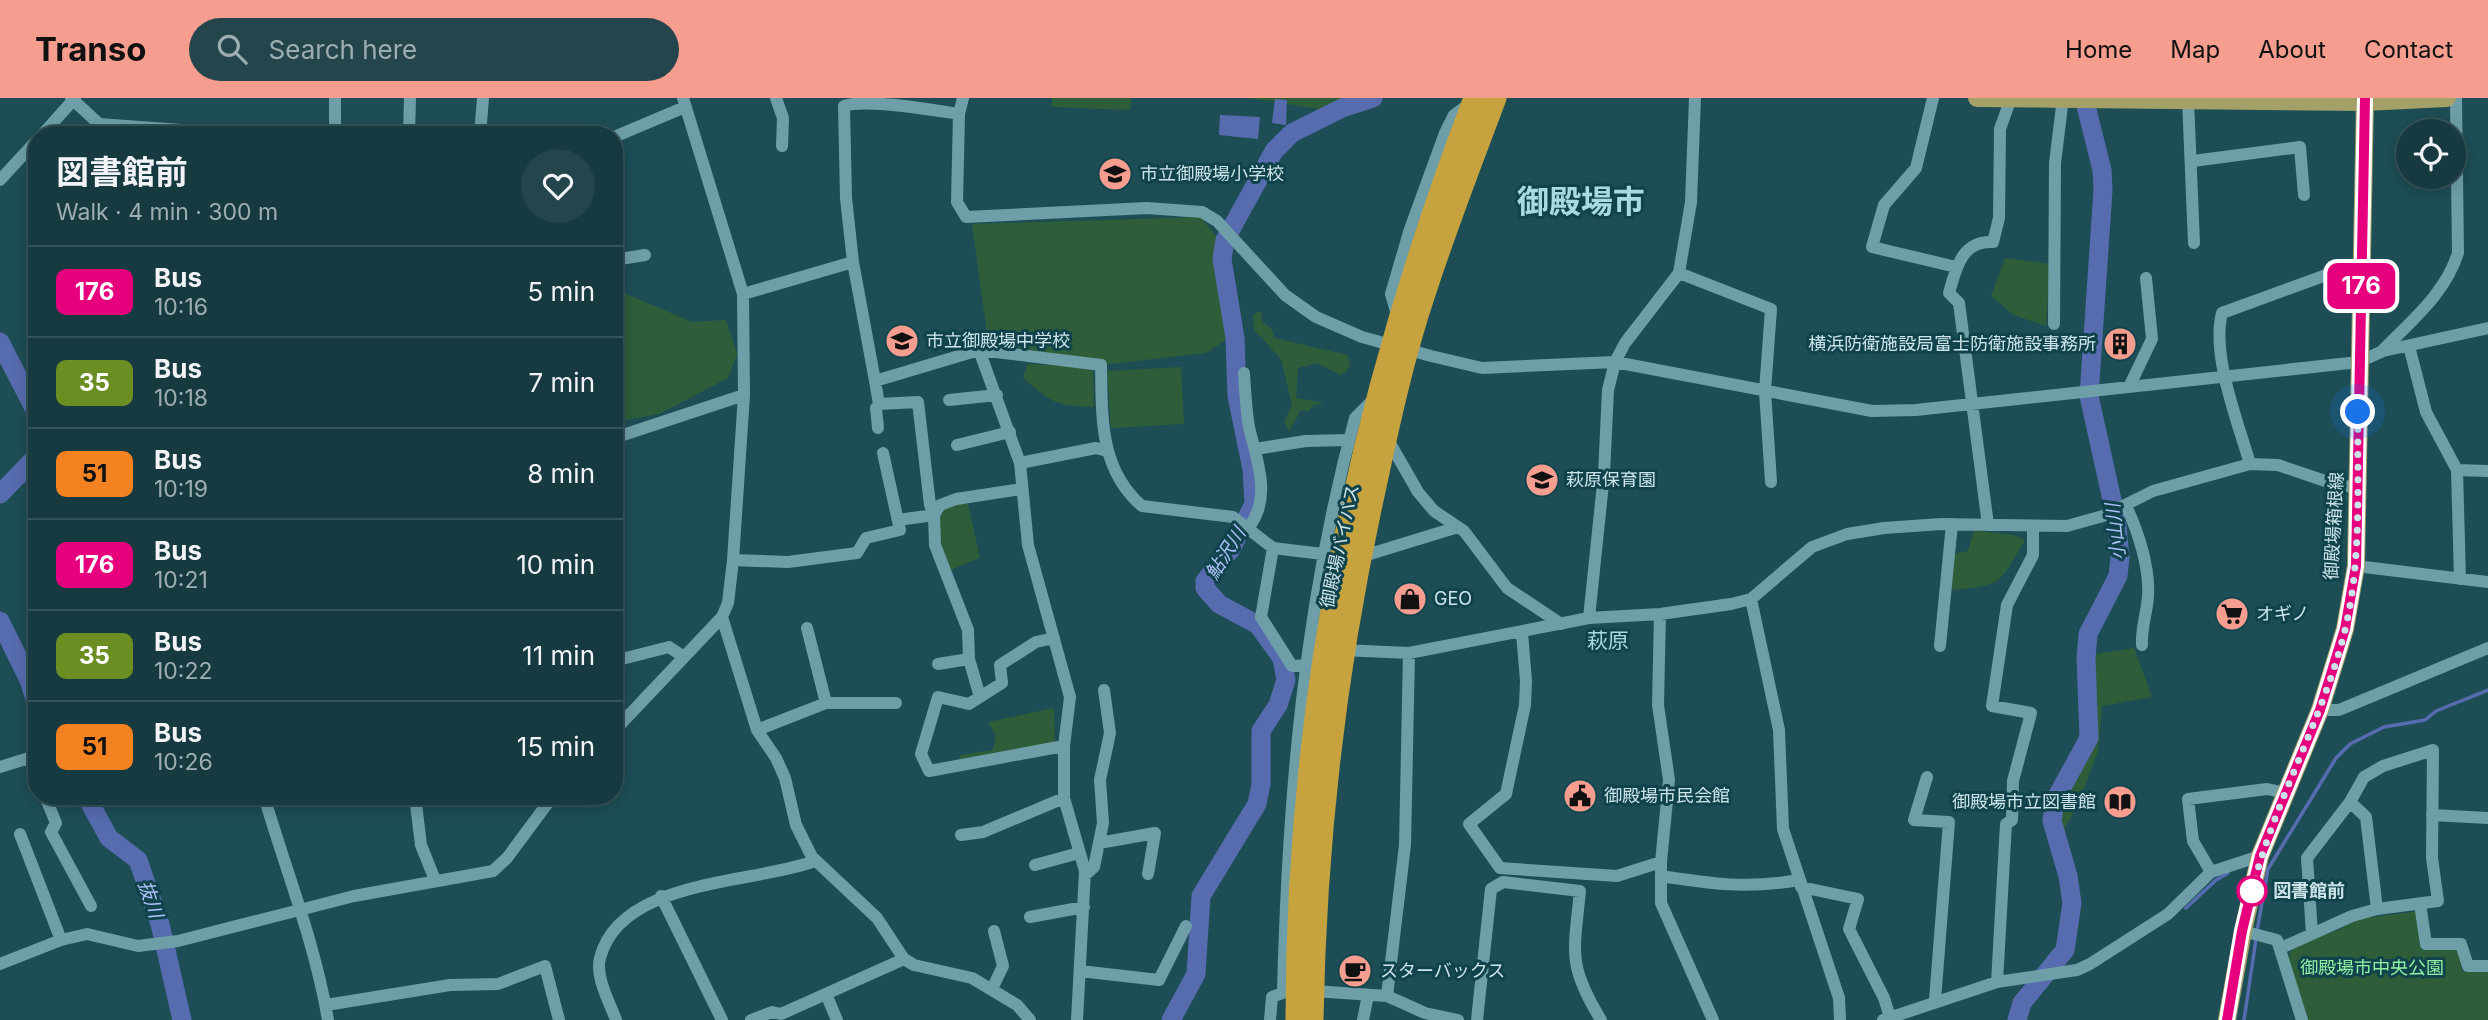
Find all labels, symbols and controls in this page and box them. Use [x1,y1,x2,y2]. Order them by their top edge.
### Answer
search box [189,18,679,81]
text: Transo [35,29,147,69]
icon: search [213,30,251,68]
text: Search here [269,34,417,65]
text: Home [2065,35,2132,64]
text: Map [2170,35,2220,64]
text: About [2258,35,2326,64]
text: Contact [2364,35,2453,64]
map controls [2396,119,2466,189]
button: locate [2396,119,2466,189]
button: heart [521,149,595,223]
text: 図書館前 [56,152,188,192]
school or university icon: 市立御殿場小学校 [1096,155,1134,193]
place label: 市立御殿場小学校 [1140,163,1284,184]
district label: 御殿場市 [1517,182,1645,221]
text: Walk · 4 min · 300 m [56,198,278,226]
text: Bus [154,262,202,293]
line badge: 176 [2321,263,2401,309]
text: 176 [2341,271,2381,300]
text: 5 min [527,276,595,307]
text: 176 [75,277,114,306]
text: 10:16 [154,293,208,321]
school or university icon: 市立御殿場中学校 [883,322,921,360]
building icon: 横浜防衛施設局富士防衛施設事務所 [2101,325,2139,363]
place label: 市立御殿場中学校 [926,330,1070,351]
place label: 横浜防衛施設局富士防衛施設事務所 [1808,333,2096,354]
text: Bus [154,353,202,384]
text: 7 min [529,367,595,398]
text: 35 [79,368,110,397]
text: 10:18 [154,384,208,412]
your location [2340,394,2375,429]
text: Bus [154,444,202,475]
text: 8 min [527,458,595,489]
text: 51 [82,459,107,488]
school or university icon: 萩原保育園 [1523,461,1561,499]
place label: 萩原保育園 [1566,469,1656,490]
street label: 御殿場箱根線 [2320,471,2347,580]
text: 10:19 [154,475,208,503]
street label: 御殿場バイパス [1316,482,1363,610]
water label: 小山川 [2101,500,2130,562]
water label: 鮎沢川 [1201,521,1251,584]
text: Bus [154,535,202,566]
text: 10 min [516,549,595,580]
text: 176 [75,550,114,579]
text: 10:21 [154,566,208,594]
shop icon: GEO [1391,580,1429,618]
place label: GEO [1434,588,1472,609]
supermarket icon: オギノ [2213,595,2251,633]
place label: オギノ [2256,603,2309,624]
text: Bus [154,626,202,657]
district label: 萩原 [1587,628,1629,653]
text: 11 min [522,640,595,671]
text: 35 [79,641,110,670]
text: 10:22 [154,657,213,685]
text: Bus [154,717,202,748]
text: 15 min [517,731,595,762]
text: 51 [82,732,107,761]
text: 10:26 [154,748,213,776]
public building icon: 御殿場市民会館 [1561,777,1599,815]
library icon: 御殿場市立図書館 [2101,783,2139,821]
place label: 御殿場市民会館 [1604,785,1730,806]
place label: 御殿場市立図書館 [1952,791,2096,812]
marker: 図書館前 [2237,876,2267,906]
water label: 抜川 [133,877,168,923]
place label: 図書館前 [2273,880,2345,901]
cafe icon: スターバックス [1336,952,1374,990]
park label: 御殿場市中央公園 [2300,957,2444,978]
place label: スターバックス [1380,960,1505,981]

